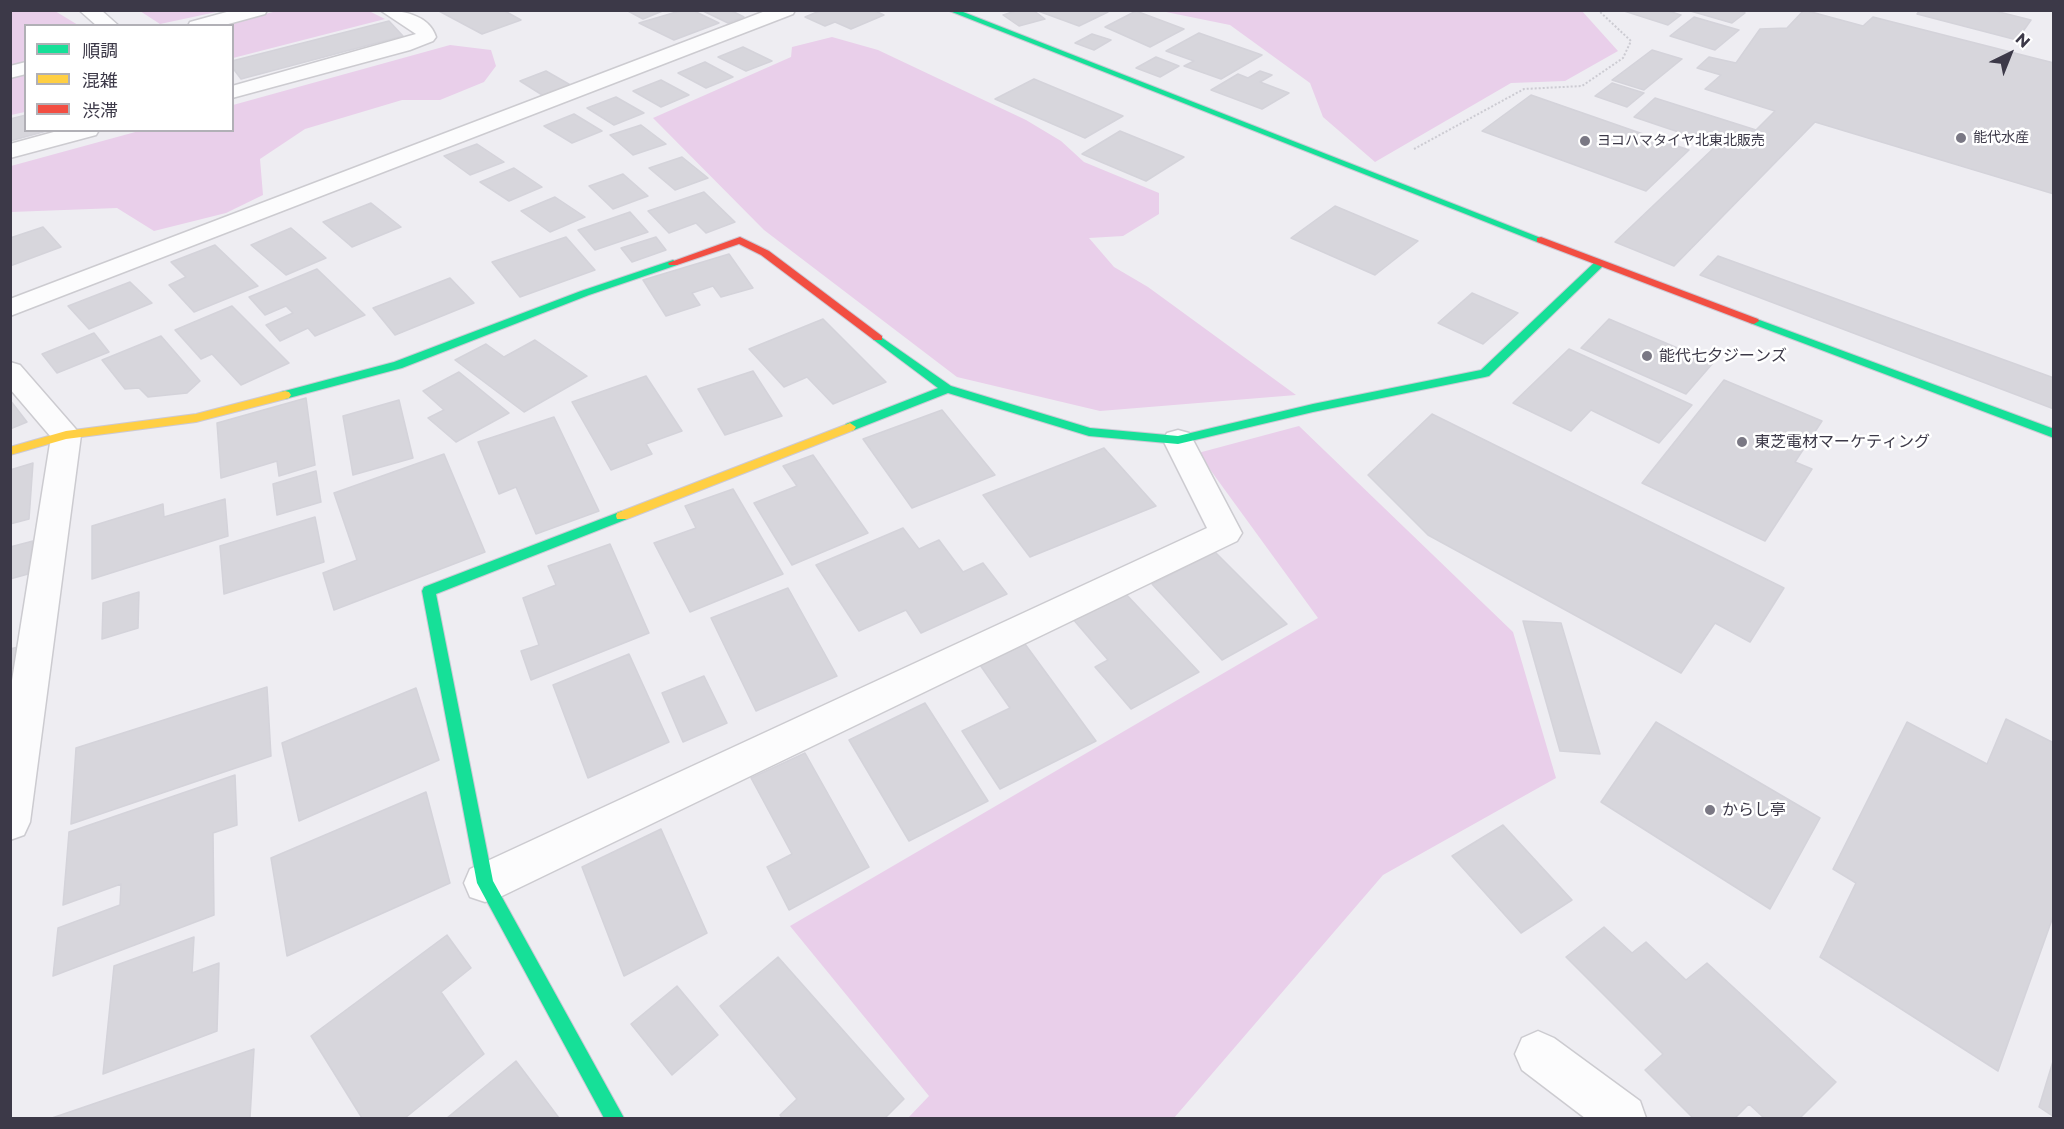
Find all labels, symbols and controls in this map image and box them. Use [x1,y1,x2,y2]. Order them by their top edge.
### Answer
legend [24,24,234,132]
north arrow [1980,24,2040,84]
text: N [2011,29,2034,52]
text: 順調 [82,40,118,62]
text: 混雑 [82,70,118,92]
text: 渋滞 [82,100,118,122]
place label: 能代水産 [1973,130,2029,146]
marker: 能代水産 [1954,131,1968,145]
place label: ヨコハマタイヤ北東北販売 [1597,133,1765,149]
marker: ヨコハマタイヤ北東北販売 [1578,134,1592,148]
place label: 能代七夕ジーンズ [1659,346,1787,366]
marker: 能代七夕ジーンズ [1640,349,1654,363]
place label: 東芝電材マーケティング [1754,432,1930,452]
marker: 東芝電材マーケティング [1735,435,1749,449]
place label: からし亭 [1722,800,1786,820]
marker: からし亭 [1703,803,1717,817]

